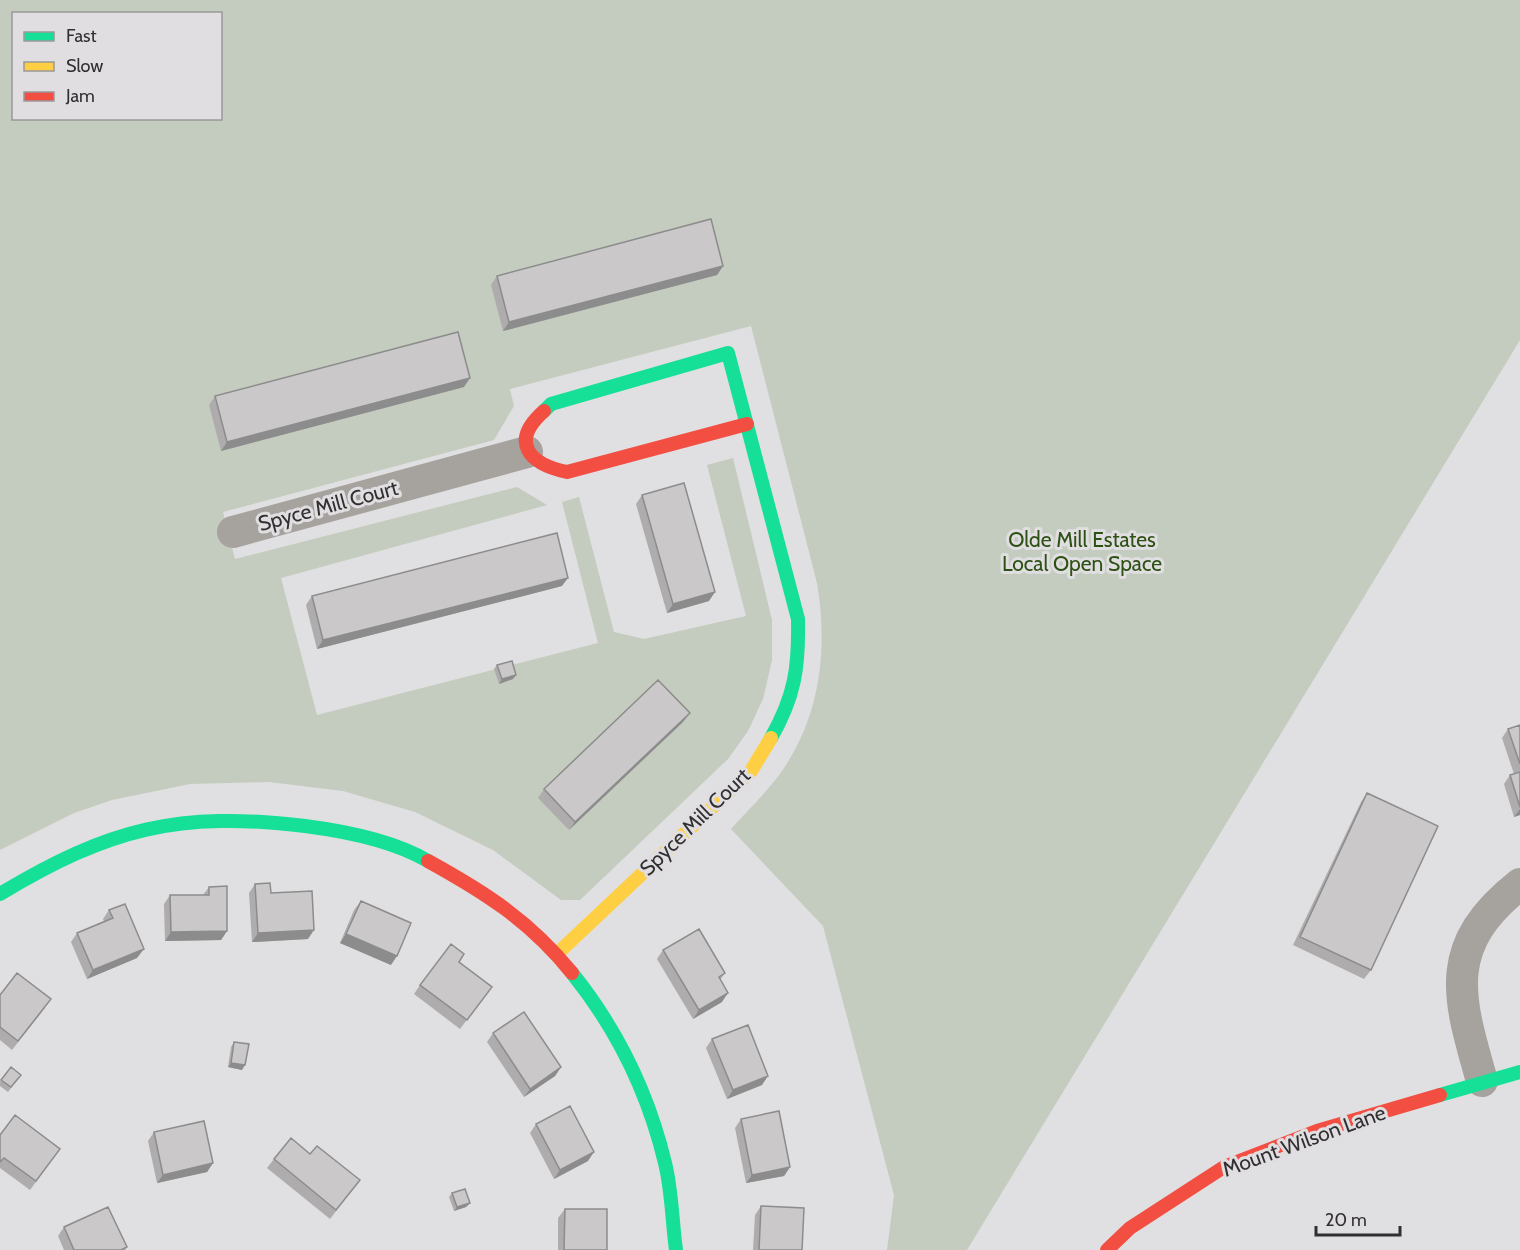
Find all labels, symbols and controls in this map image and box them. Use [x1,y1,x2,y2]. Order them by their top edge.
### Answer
legend [12,12,222,120]
text: Fast [66,25,97,47]
text: Slow [66,55,103,77]
text: Jam [65,85,95,107]
street label: Spyce Mill Court [255,475,401,536]
park label: Olde Mill Estates Local Open Space [1002,527,1162,576]
street label: Spyce Mill Court [634,763,755,881]
street label: Mount Wilson Lane [1219,1099,1389,1182]
scale bar [1316,1199,1400,1237]
text: 20 m [1325,1209,1367,1231]

